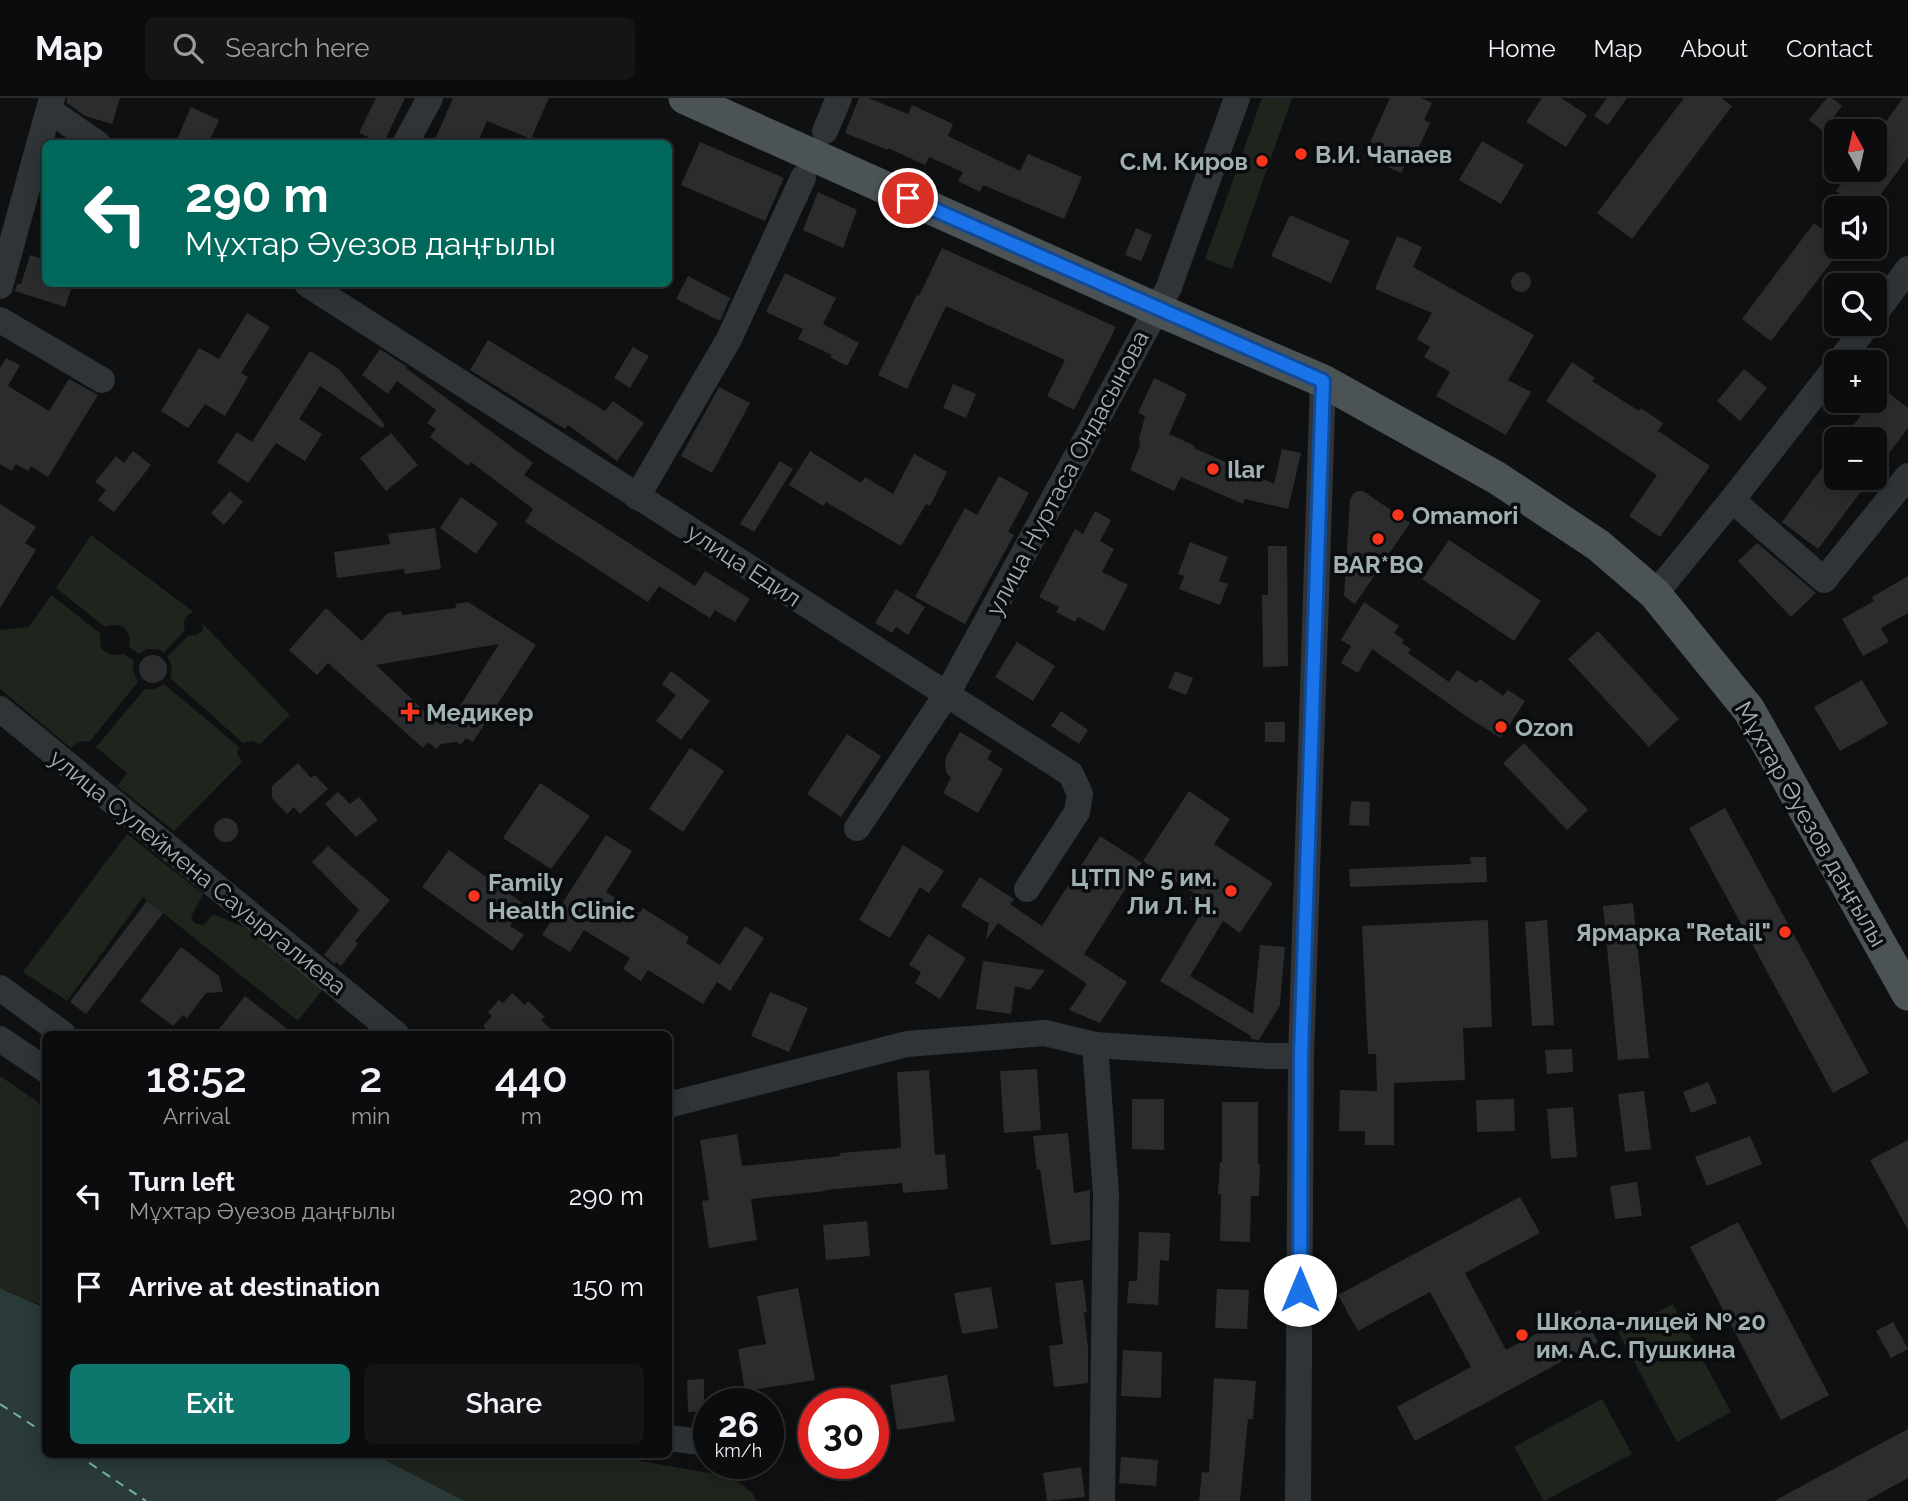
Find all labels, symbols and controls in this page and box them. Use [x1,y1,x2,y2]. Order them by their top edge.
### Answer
search box [145,17,635,80]
text: Map [35,29,103,68]
icon: search [169,29,207,67]
text: Search here [225,33,370,63]
text: Home [1488,34,1556,63]
text: Map [1594,34,1642,63]
text: About [1680,34,1748,63]
text: Contact [1786,34,1873,63]
north arrow [1824,119,1886,182]
map controls [1824,119,1887,490]
place label: В.И. Чапаев [1315,140,1452,169]
marker: В.И. Чапаев [1293,146,1309,162]
place label: С.М. Киров [1120,147,1248,176]
marker: С.М. Киров [1254,153,1270,169]
text: 290 m [185,166,329,223]
icon: left [70,168,161,259]
pin [878,168,938,228]
icon: arrive [889,179,927,217]
button: sound [1824,196,1887,259]
text: Мұхтар Әуезов даңғылы [185,225,556,262]
button: search [1824,273,1887,336]
street label: улица Нуртаса Ондасынова [979,325,1155,621]
button: + [1824,350,1887,413]
button: − [1824,427,1887,490]
place label: Ilar [1227,455,1265,484]
marker: Ilar [1205,461,1221,477]
place label: Omamori [1412,501,1518,530]
marker: Omamori [1390,507,1406,523]
street label: улица Едил [681,517,807,613]
marker: BAR*BQ [1370,531,1386,547]
place label: BAR*BQ [1333,550,1423,579]
street label: Мұхтар Әуезов даңғылы [1729,696,1893,952]
place label: Медикер [426,698,533,727]
marker: Медикер [400,702,420,722]
place label: Ozon [1515,713,1574,742]
marker: Ozon [1493,719,1509,735]
street label: улица Сулеймена Сауыргалиева [44,743,352,1001]
place label: ЦТП № 5 им. Ли Л. Н. [1071,863,1217,920]
place label: Family Health Clinic [488,868,636,925]
marker: ЦТП № 5 им. Ли Л. Н. [1223,883,1239,899]
marker: Family Health Clinic [466,888,482,904]
place label: Ярмарка "Retail" [1575,918,1771,947]
marker: Ярмарка "Retail" [1777,924,1793,940]
text: 18:52 [146,1053,247,1102]
text: 2 [359,1053,382,1102]
text: 440 [495,1053,568,1102]
text: Arrival [163,1102,230,1129]
text: min [351,1102,390,1129]
text: m [521,1102,542,1129]
text: Turn left [129,1167,235,1197]
icon: left [70,1177,108,1215]
text: 290 m [569,1181,644,1211]
text: Мұхтар Әуезов даңғылы [129,1197,396,1224]
position arrow [1263,1253,1337,1327]
icon: arrive [70,1268,108,1306]
text: Arrive at destination [129,1272,380,1302]
text: 150 m [572,1272,644,1302]
place label: Школа-лицей № 20 им. А.С. Пушкина [1536,1307,1766,1364]
marker: Школа-лицей № 20 им. А.С. Пушкина [1514,1327,1530,1343]
button: Exit [70,1364,350,1444]
button: Share [364,1364,644,1444]
speed limit sign: 30 [798,1388,889,1479]
text: 26 [718,1404,759,1445]
text: km/h [715,1440,762,1461]

